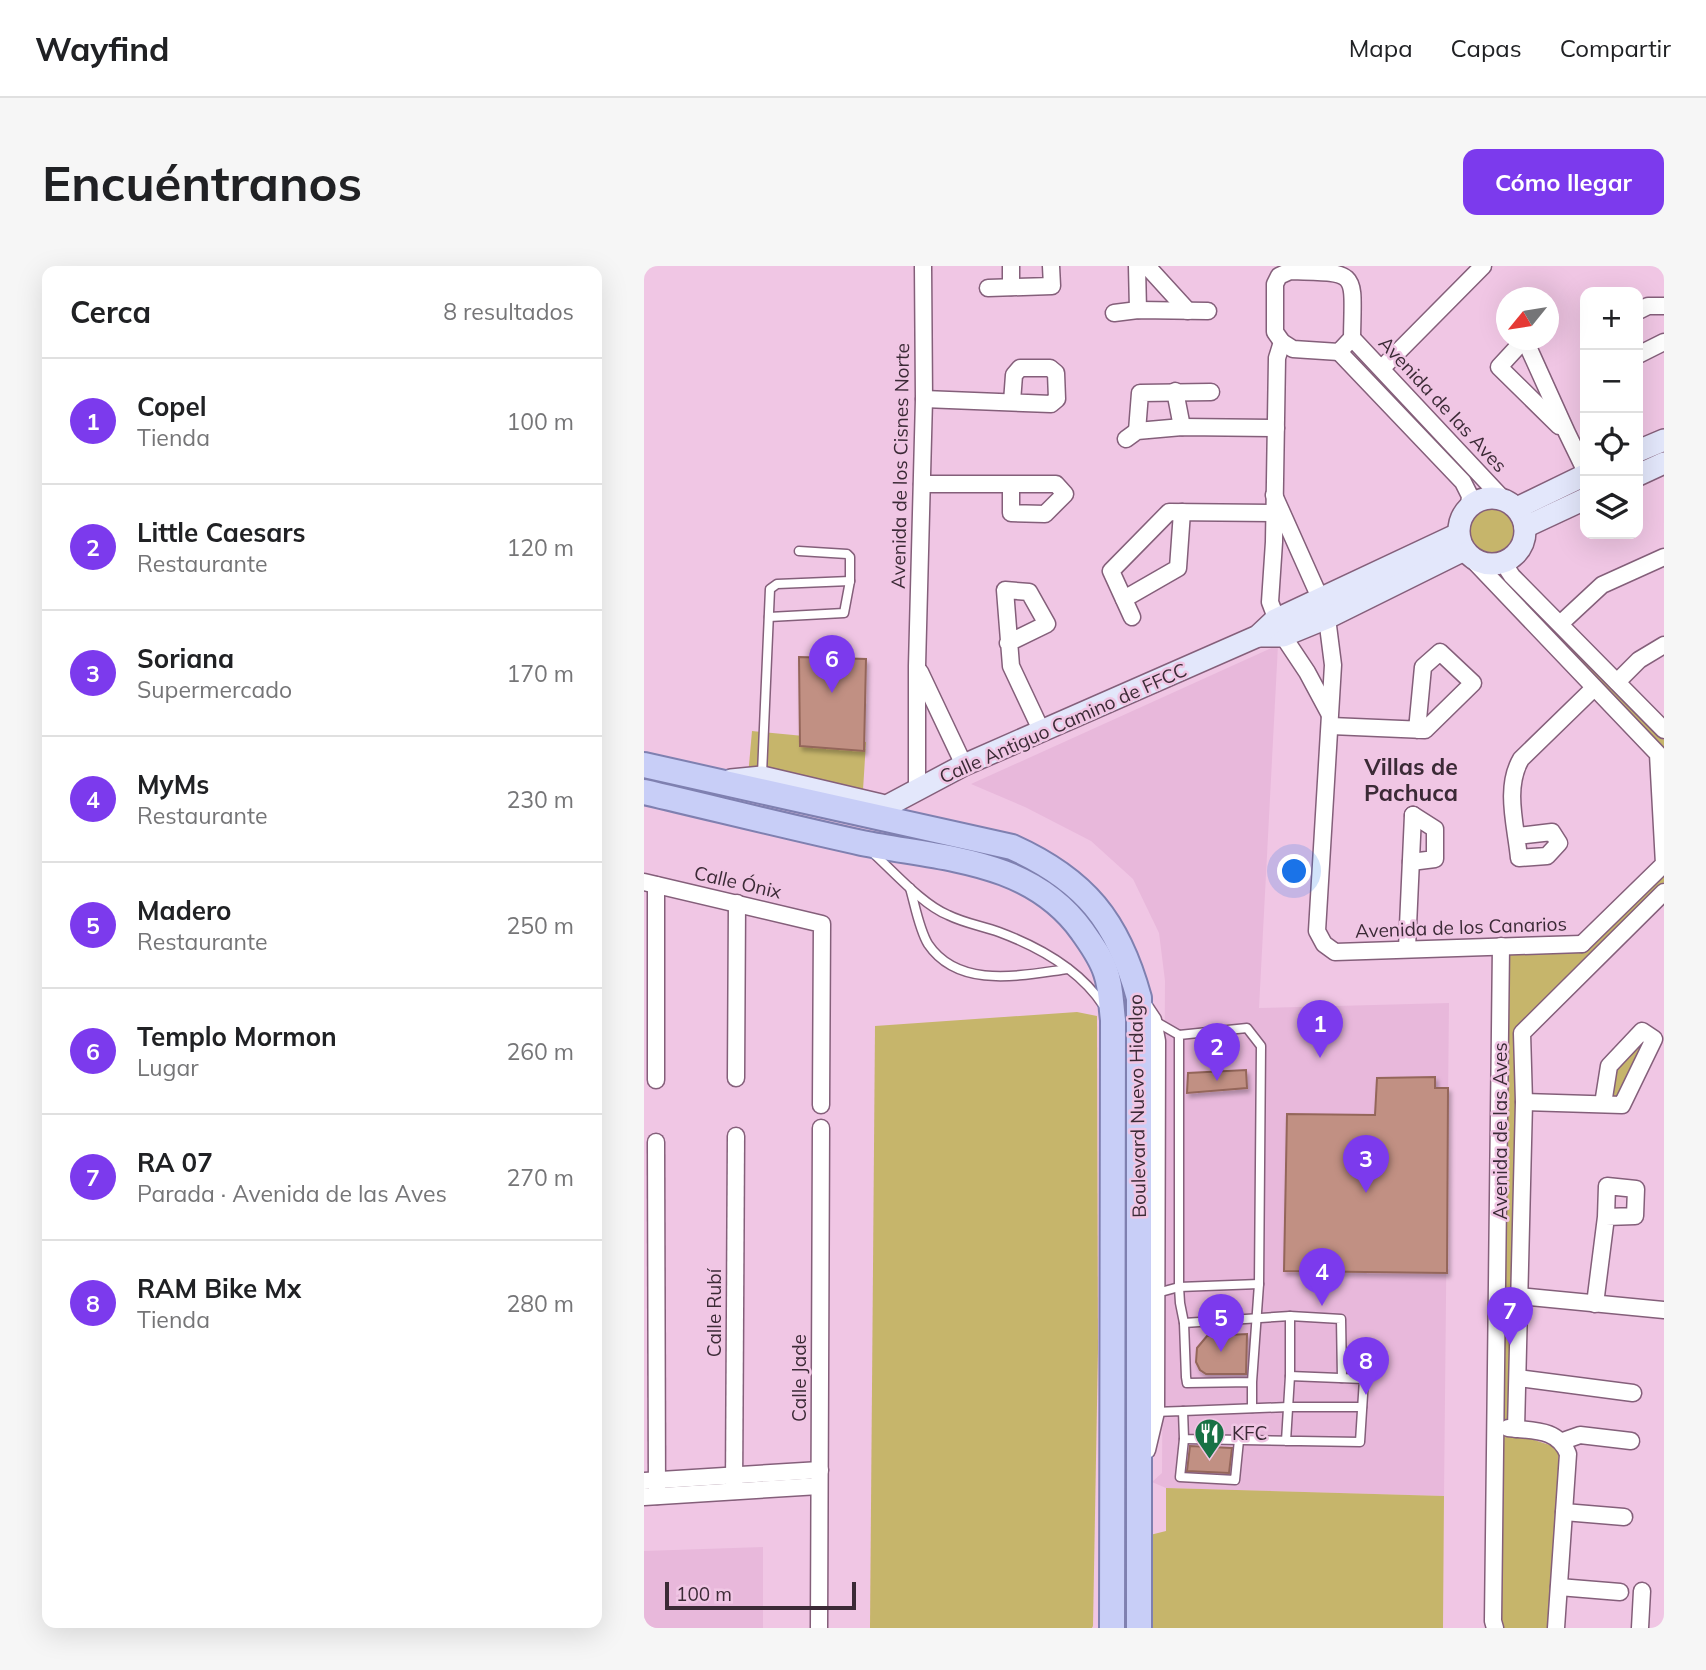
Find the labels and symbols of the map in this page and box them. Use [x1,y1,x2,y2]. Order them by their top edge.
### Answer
north arrow [1496,287,1559,350]
street label: Avenida de las Aves [1374,331,1512,477]
street label: Avenida de los Cisnes Norte [886,343,914,589]
pin: 6 [809,635,855,693]
street label: Calle Antiguo Camino de FFCC [935,657,1191,789]
district label: Villas de Pachuca [1363,752,1458,807]
your location [1277,854,1311,888]
street label: Calle Ónix [692,860,784,904]
street label: Avenida de los Canarios [1355,911,1567,943]
street label: Boulevard Nuevo Hidalgo [1123,994,1151,1218]
pin: 1 [1297,1000,1343,1058]
pin: 2 [1194,1023,1240,1081]
street label: Avenida de las Aves [1488,1042,1512,1220]
pin: 3 [1343,1135,1389,1193]
pin: 4 [1299,1248,1345,1306]
street label: Calle Rubí [702,1267,726,1357]
pin: 7 [1487,1287,1533,1345]
pin: 5 [1198,1294,1244,1352]
street label: Calle Jade [787,1334,811,1422]
pin: 8 [1343,1337,1389,1395]
restaurant icon: KFC [1192,1416,1226,1460]
place label: KFC [1232,1421,1267,1445]
scale bar [665,1579,856,1611]

